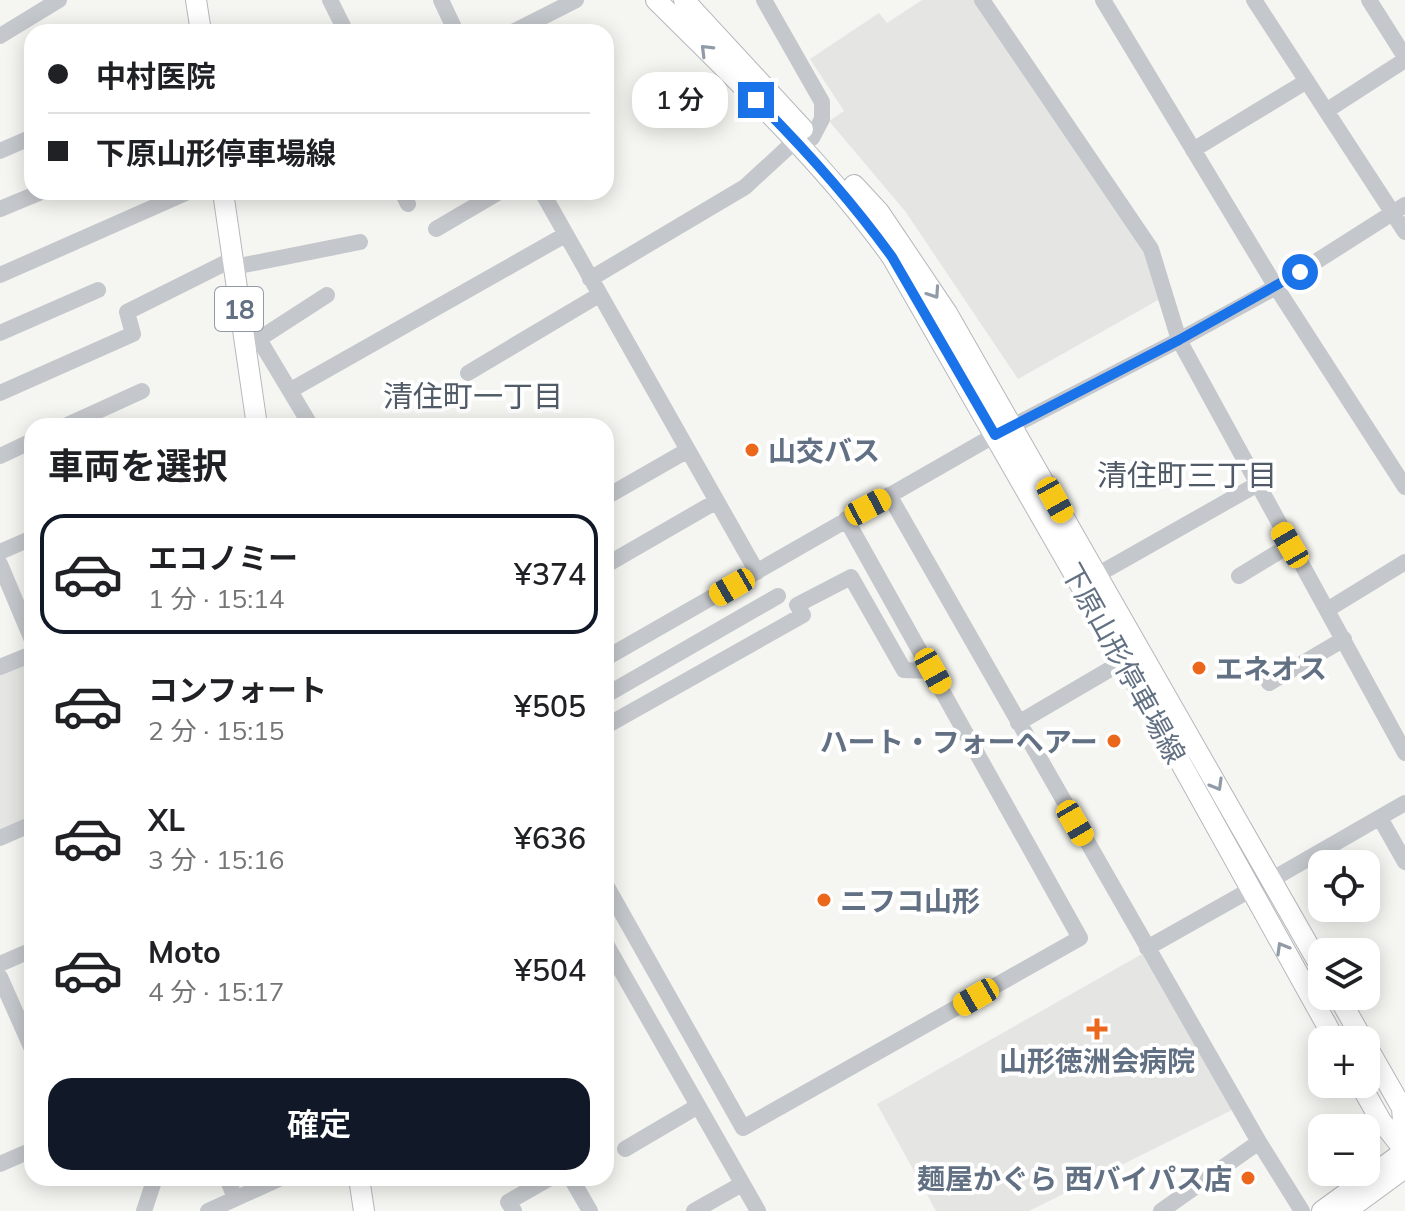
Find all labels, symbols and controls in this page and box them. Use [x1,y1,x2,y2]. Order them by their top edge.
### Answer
one-way arrow [701,45,715,59]
text: 中村医院 [96,57,216,95]
callout: 1 分 [632,72,728,128]
route end [738,82,774,118]
text: 1 分 [656,83,704,116]
text: 下原山形停車場線 [96,134,336,172]
route start [1282,254,1318,290]
one-way arrow [924,284,939,299]
road number: 18 [215,287,263,331]
district label: 清住町一丁目 [383,377,563,415]
place label: 山交バス [768,433,880,468]
marker: 山交バス [743,441,761,459]
text: 車両を選択 [48,443,228,488]
district label: 清住町三丁目 [1097,456,1277,494]
car [1033,473,1077,527]
car [841,485,895,529]
car [1268,518,1312,572]
icon: car [52,538,124,610]
text: エコノミー [148,539,298,577]
text: ¥374 [514,555,586,593]
street label: 下原山形停車場線 [1054,557,1194,769]
car [705,565,759,609]
text: 1 分 · 15:14 [148,582,284,615]
car [911,644,955,698]
place label: エネオス [1215,651,1327,686]
marker: エネオス [1190,659,1208,677]
icon: car [52,670,124,742]
text: コンフォート [148,671,327,709]
text: ¥505 [514,687,586,725]
text: 2 分 · 15:15 [148,714,284,747]
place label: ハート・フォーヘアー [820,724,1098,759]
marker: ハート・フォーヘアー [1105,732,1123,750]
one-way arrow [1207,776,1223,791]
car [1053,796,1097,850]
text: XL [148,801,185,839]
icon: car [52,802,124,874]
text: ¥636 [514,819,586,857]
text: 3 分 · 15:16 [148,843,284,876]
map controls [1308,850,1380,1186]
button: locate [1308,850,1380,922]
place label: ニフコ山形 [840,883,980,918]
marker: ニフコ山形 [815,891,833,909]
text: Moto [148,933,221,971]
icon: car [52,934,124,1006]
button: layers [1308,938,1380,1010]
one-way arrow [1277,942,1292,956]
text: ¥504 [514,951,586,989]
text: 4 分 · 15:17 [148,975,284,1008]
car [949,975,1003,1019]
marker: 山形徳洲会病院 [1086,1018,1108,1040]
button: + [1308,1026,1380,1098]
place label: 山形徳洲会病院 [999,1043,1195,1078]
button: 確定 [48,1078,590,1170]
button: − [1308,1114,1380,1186]
place label: 麺屋かぐら 西バイパス店 [917,1161,1232,1196]
marker: 麺屋かぐら 西バイパス店 [1239,1169,1257,1187]

